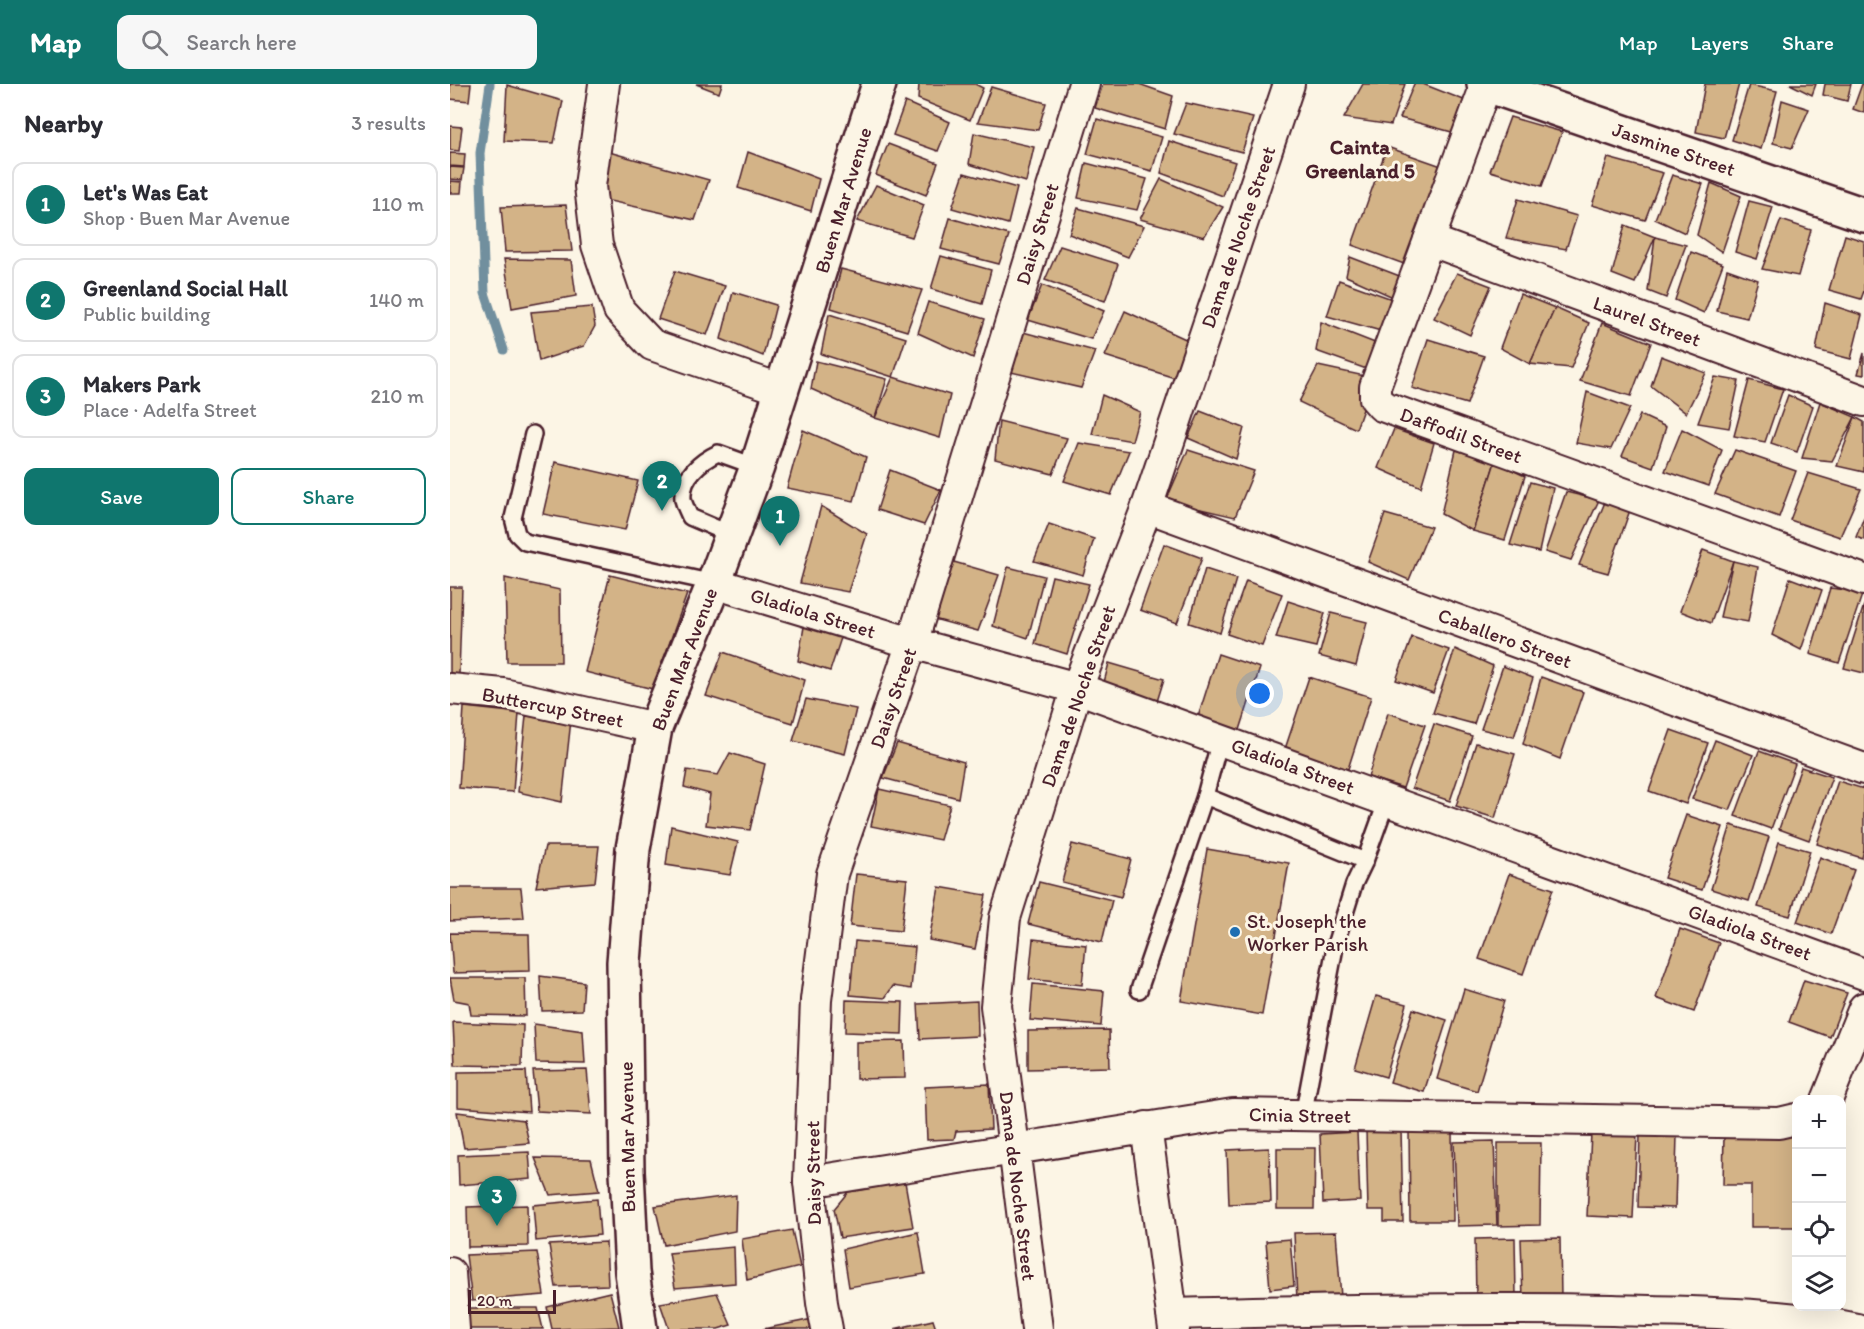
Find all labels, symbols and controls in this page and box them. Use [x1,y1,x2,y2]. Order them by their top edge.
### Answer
search box [117,15,537,69]
text: Map [30,25,81,59]
icon: search [138,26,171,59]
text: Search here [186,29,297,56]
text: Map [1619,30,1658,55]
text: Layers [1691,30,1749,55]
text: Share [1782,30,1834,55]
text: Nearby [24,107,103,139]
text: 3 results [351,111,426,135]
street label: Jasmine Street [1609,117,1739,181]
street label: Buen Mar Avenue [809,124,877,276]
district label: Cainta Greenland 5 [1305,134,1415,183]
street label: Dama de Noche Street [1196,143,1280,331]
text: Let's Was Eat [83,179,208,206]
street label: Daisy Street [1010,180,1064,288]
text: 1 [41,192,50,216]
text: 110 m [372,192,424,216]
text: Shop · Buen Mar Avenue [83,206,290,230]
text: Greenland Social Hall [83,275,288,302]
text: 2 [40,288,51,312]
text: 140 m [369,288,424,312]
street label: Laurel Street [1590,291,1704,352]
text: Public building [83,302,210,326]
text: Makers Park [83,371,201,398]
text: 3 [40,384,51,408]
text: 210 m [371,384,424,408]
text: Place · Adelfa Street [83,398,257,422]
street label: Daffodil Street [1397,402,1526,468]
pin: 2 [642,462,682,511]
button: Save [24,468,219,525]
button: Share [231,468,426,525]
pin: 1 [760,496,800,546]
street label: Gladiola Street [748,583,878,643]
street label: Buen Mar Avenue [646,584,722,734]
street label: Dama de Noche Street [1036,602,1120,790]
street label: Caballero Street [1435,603,1575,673]
street label: Daisy Street [865,644,922,751]
your location [1245,679,1274,708]
street label: Buttercup Street [480,681,626,733]
street label: Gladiola Street [1228,733,1358,799]
street label: Gladiola Street [1685,899,1815,965]
place label: St. Joseph the Worker Parish [1247,909,1368,956]
marker: St. Joseph the Worker Parish [1228,925,1242,939]
street label: Buen Mar Avenue [614,1061,640,1213]
street label: Dama de Noche Street [994,1090,1042,1282]
map controls [1792,1095,1846,1311]
button: + [1792,1095,1846,1149]
street label: Cinia Street [1249,1102,1351,1128]
street label: Daisy Street [800,1120,826,1226]
button: − [1792,1149,1846,1203]
pin: 3 [478,1176,516,1226]
button: locate [1792,1203,1846,1257]
button: layers [1792,1257,1846,1311]
scale bar [468,1287,556,1314]
text: 20 m [477,1291,512,1310]

